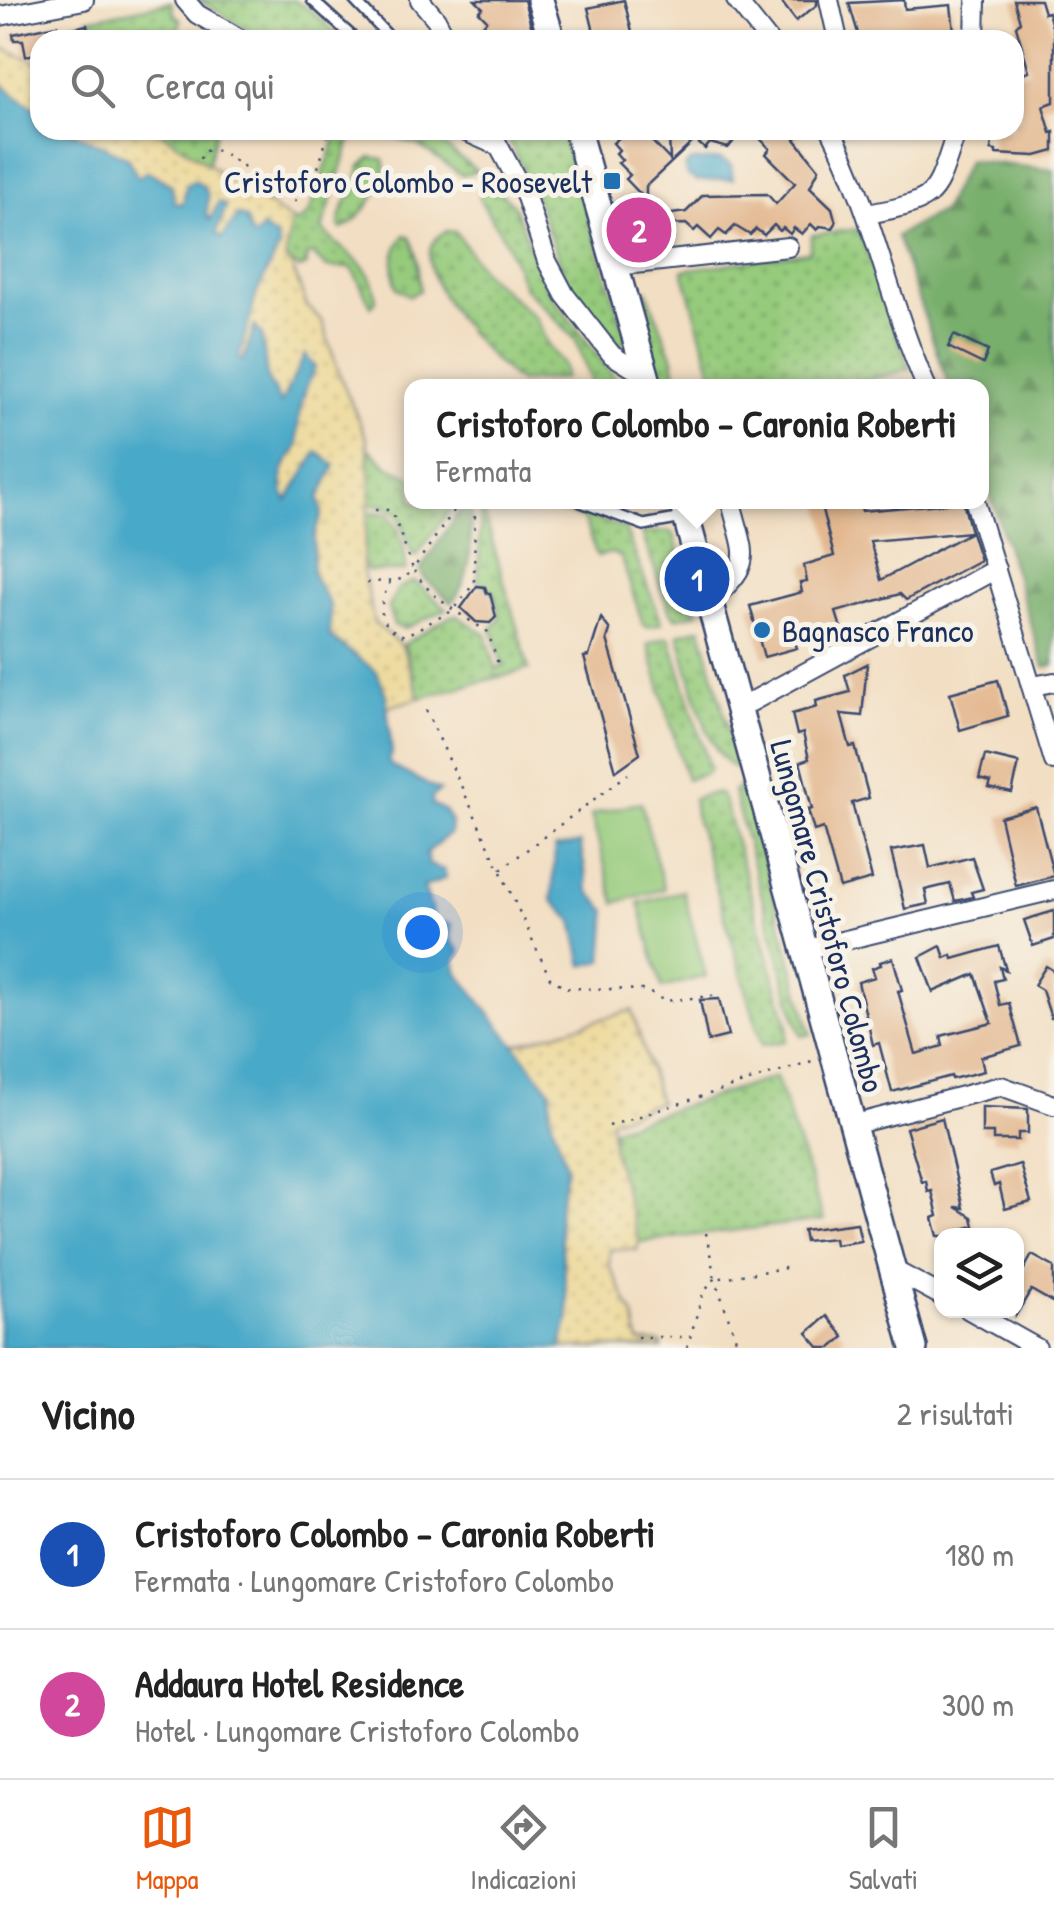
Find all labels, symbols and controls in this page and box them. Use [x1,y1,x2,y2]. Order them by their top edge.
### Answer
search box [30,30,1024,140]
icon: search [65,58,120,113]
text: Cerca qui [145,59,275,111]
place label: Cristoforo Colombo - Roosevelt [224,160,593,203]
marker: Cristoforo Colombo - Roosevelt [601,170,623,192]
pin: 2 [606,192,672,268]
popup [404,379,989,509]
text: Cristoforo Colombo - Caronia Roberti [436,397,957,449]
text: Fermata [436,449,531,492]
pin: 1 [664,542,730,616]
place label: Bagnasco Franco [782,609,974,652]
marker: Bagnasco Franco [751,619,773,641]
street label: Lungomare Cristoforo Colombo [760,735,896,1097]
your location [397,907,448,958]
map controls [934,1228,1024,1318]
button: layers [934,1228,1024,1318]
text: Vicino [40,1385,135,1442]
text: 2 risultati [897,1392,1014,1435]
text: Cristoforo Colombo - Caronia Roberti [135,1507,655,1559]
text: 1 [67,1533,78,1576]
text: 180 m [945,1533,1014,1576]
text: Fermata · Lungomare Cristoforo Colombo [135,1559,614,1602]
text: Addaura Hotel Residence [135,1657,464,1709]
text: 2 [65,1683,80,1726]
text: 300 m [942,1683,1014,1726]
text: Hotel · Lungomare Cristoforo Colombo [135,1709,579,1752]
tab: Mappa [136,1800,198,1898]
tab: Indicazioni [470,1800,577,1898]
tab: Salvati [849,1800,918,1898]

